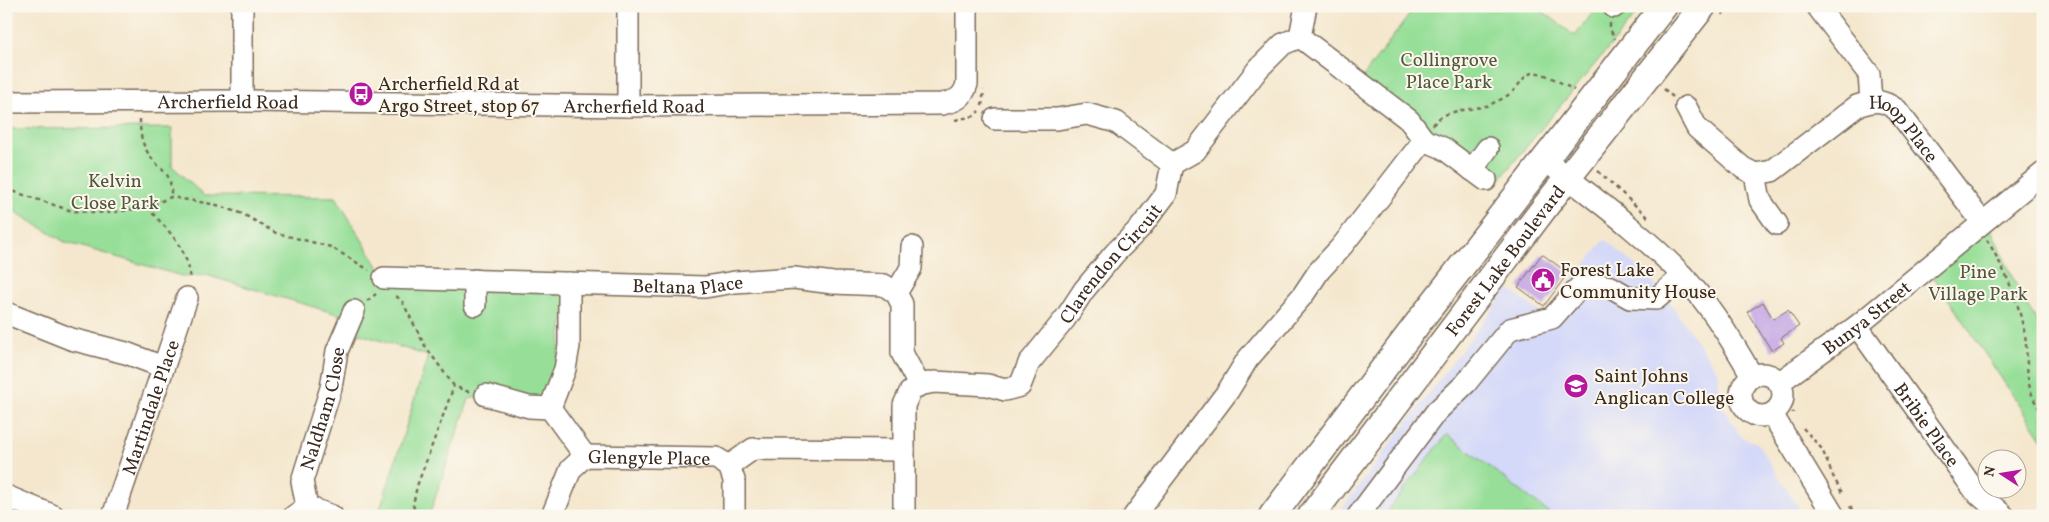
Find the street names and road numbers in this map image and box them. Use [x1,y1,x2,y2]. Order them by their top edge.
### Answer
street label: Archerfield Road [157,90,299,117]
street label: Hoop Place [1869,90,1944,169]
street label: Archerfield Road [563,94,705,121]
street label: Forest Lake Boulevard [1441,180,1572,342]
street label: Clarendon Circuit [1054,199,1169,330]
street label: Beltana Place [632,270,744,303]
street label: Bunya Street [1818,275,1918,362]
street label: Martindale Place [117,337,187,479]
street label: Naldham Close [295,345,352,474]
street label: Bribie Place [1887,378,1965,473]
street label: Glengyle Place [588,445,710,473]

